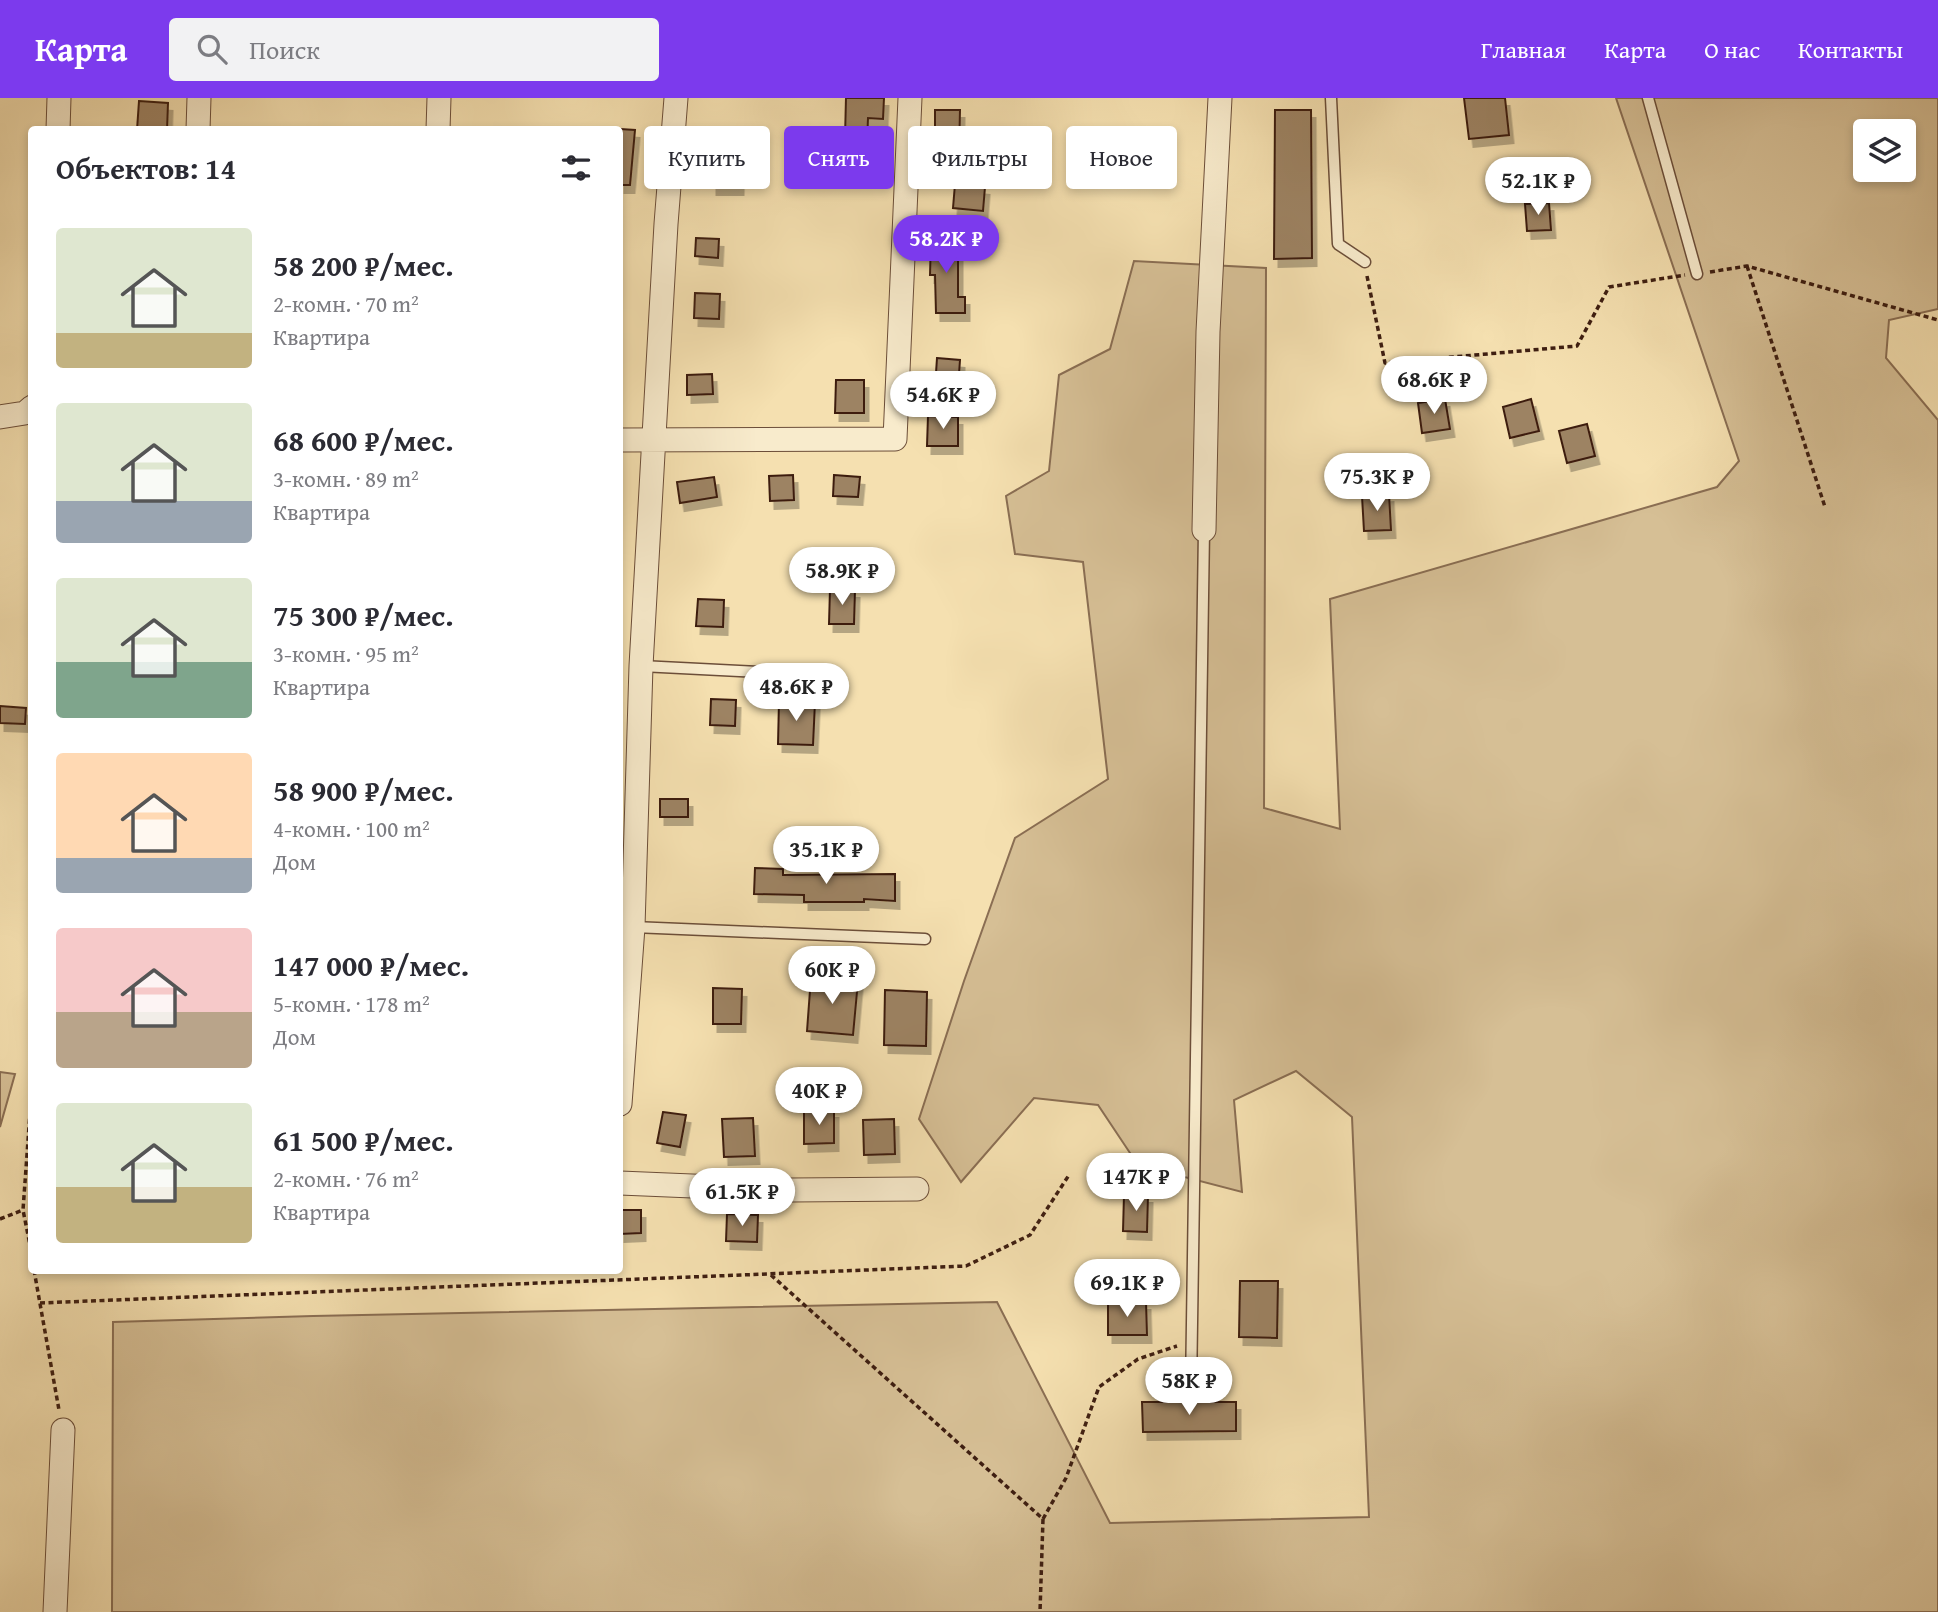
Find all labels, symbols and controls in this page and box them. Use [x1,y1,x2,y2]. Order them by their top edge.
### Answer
search box [169,18,659,81]
text: Карта [35,25,127,73]
icon: search [193,30,231,68]
text: Поиск [249,30,320,69]
text: Главная [1481,32,1566,67]
text: Карта [1604,32,1666,67]
text: О нас [1704,32,1760,67]
text: Контакты [1798,32,1903,67]
map controls [1853,119,1916,182]
button: layers [1853,119,1916,182]
chip: Купить [644,126,770,189]
chip: Снять [784,126,894,189]
chip: Фильтры [908,126,1052,189]
chip: Новое [1066,126,1177,189]
text: Объектов: 14 [56,146,236,190]
icon: filters [557,149,595,187]
pin: 52.1K ₽ [1473,158,1603,217]
text: 52.1K ₽ [1501,163,1575,196]
pin: 58.2K ₽ [881,216,1011,275]
text: 58.2K ₽ [909,221,983,254]
text: 58 200 ₽/мес. [273,243,454,287]
icon: home [112,256,196,340]
text: 2-комн. · 70 m² [273,287,419,320]
text: Квартира [273,320,370,353]
pin: 68.6K ₽ [1369,356,1499,416]
text: 68.6K ₽ [1397,362,1471,395]
pin: 54.6K ₽ [878,372,1008,431]
text: 54.6K ₽ [906,377,980,410]
text: 68 600 ₽/мес. [273,418,454,462]
icon: home [112,431,196,515]
pin: 75.3K ₽ [1312,454,1442,513]
text: 75.3K ₽ [1340,459,1414,492]
text: 3-комн. · 89 m² [273,462,419,495]
text: Квартира [273,495,370,528]
pin: 58.9K ₽ [777,547,907,607]
text: 58.9K ₽ [805,553,879,586]
text: 75 300 ₽/мес. [273,593,454,637]
icon: home [112,606,196,690]
text: 3-комн. · 95 m² [273,637,419,670]
pin: 48.6K ₽ [731,664,861,723]
text: 48.6K ₽ [759,669,833,702]
text: Квартира [273,670,370,703]
text: 58 900 ₽/мес. [273,768,454,812]
icon: home [112,781,196,865]
text: 4-комн. · 100 m² [273,812,430,845]
pin: 35.1K ₽ [761,826,891,886]
text: 35.1K ₽ [789,832,863,865]
text: Дом [273,845,316,878]
text: 147 000 ₽/мес. [273,943,469,987]
pin: 60K ₽ [783,946,881,1006]
text: 60K ₽ [804,952,860,985]
icon: home [112,956,196,1040]
text: 5-комн. · 178 m² [273,987,430,1020]
text: Дом [273,1020,316,1053]
pin: 40K ₽ [770,1068,868,1127]
text: 40K ₽ [791,1073,847,1106]
text: 61 500 ₽/мес. [273,1118,454,1162]
icon: home [112,1131,196,1215]
pin: 147K ₽ [1079,1154,1193,1213]
text: 147K ₽ [1102,1159,1170,1192]
text: 2-комн. · 76 m² [273,1162,419,1195]
pin: 61.5K ₽ [677,1168,807,1228]
text: 61.5K ₽ [705,1174,779,1207]
text: Квартира [273,1195,370,1228]
pin: 69.1K ₽ [1062,1260,1192,1319]
text: 69.1K ₽ [1090,1265,1164,1298]
pin: 58K ₽ [1140,1358,1238,1417]
text: 58K ₽ [1161,1363,1217,1396]

